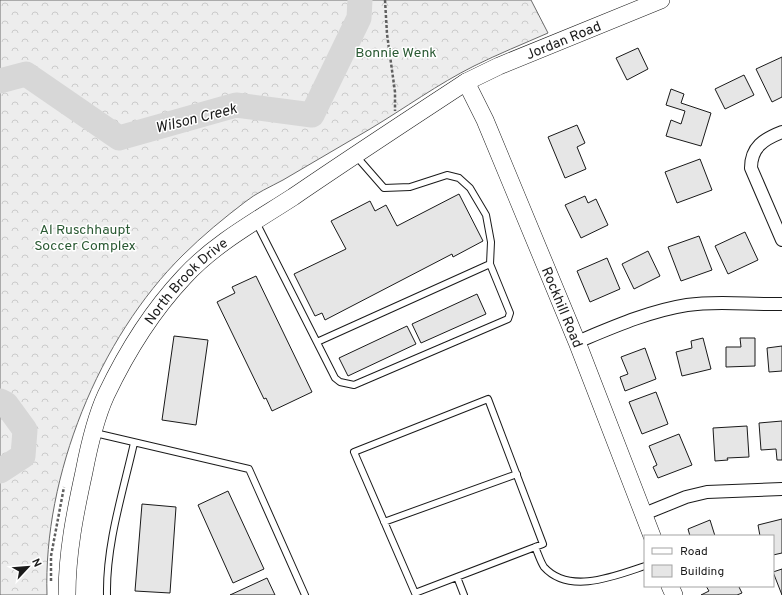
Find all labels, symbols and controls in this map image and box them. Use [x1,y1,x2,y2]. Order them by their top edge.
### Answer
street label: Jordan Road [524,18,604,64]
park label: Bonnie Wenk [355,45,437,62]
water label: Wilson Creek [154,100,239,139]
park label: Al Ruschhaupt Soccer Complex [34,222,136,255]
street label: North Brook Drive [142,235,231,328]
street label: Rockhill Road [537,265,585,350]
legend [644,535,774,587]
text: Road [680,544,708,560]
north arrow [8,547,48,587]
text: N [28,556,44,570]
text: Building [680,564,724,580]

